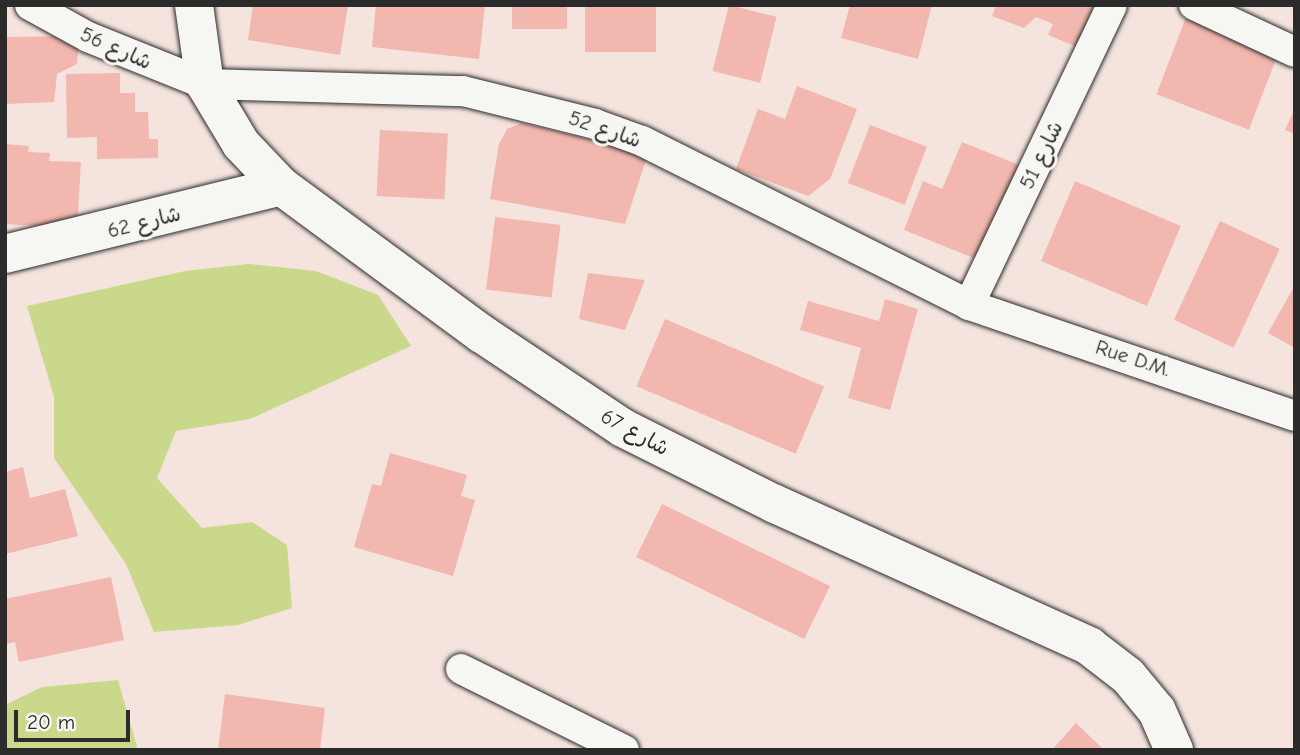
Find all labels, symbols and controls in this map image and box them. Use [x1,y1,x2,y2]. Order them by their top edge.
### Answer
street label: شارع 56 [77,21,155,75]
street label: شارع 52 [566,105,644,153]
street label: شارع 51 [1014,117,1068,193]
street label: شارع 62 [105,201,183,243]
street label: Rue D.M. [1092,334,1174,382]
street label: شارع 67 [597,403,673,461]
scale bar [18,696,133,740]
text: 20 m [27,710,75,734]

